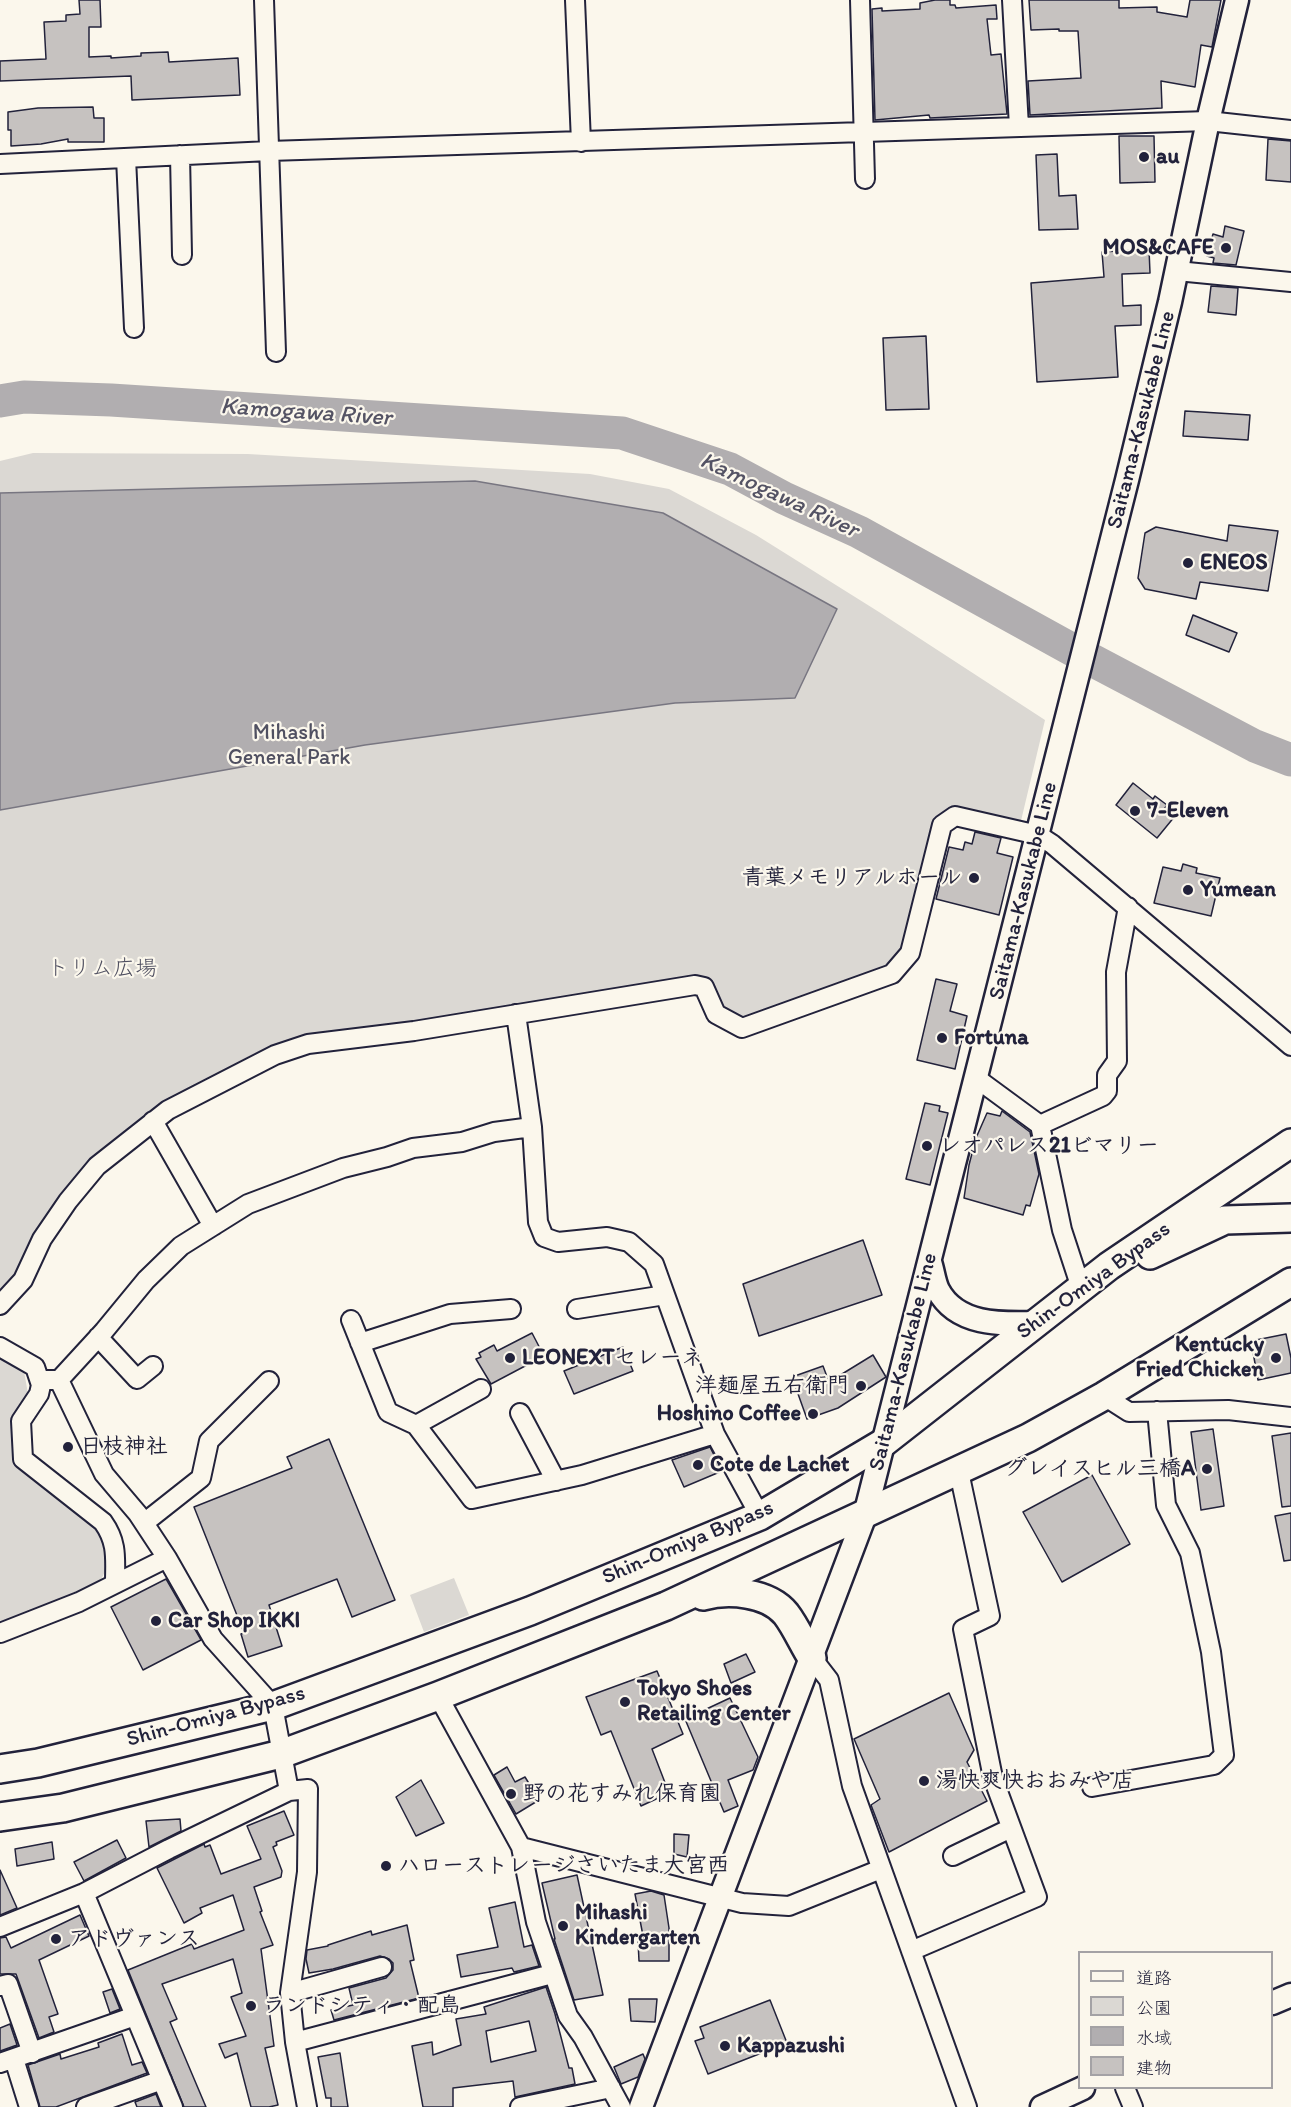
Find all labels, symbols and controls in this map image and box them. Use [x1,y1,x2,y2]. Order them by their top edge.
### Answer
place label: au [1156,144,1179,170]
marker: au [1137,150,1151,164]
place label: MOS&CAFE [1102,235,1214,261]
marker: MOS&CAFE [1219,241,1233,255]
street label: Saitama-Kasukabe Line [1102,308,1182,532]
water label: Kamogawa River [220,393,392,433]
water label: Kamogawa River [695,447,863,545]
place label: ENEOS [1200,550,1268,576]
marker: ENEOS [1181,556,1195,570]
park label: Mihashi General Park [228,720,350,772]
street label: Saitama-Kasukabe Line [984,779,1064,1003]
place label: 7-Eleven [1147,798,1229,824]
marker: 7-Eleven [1128,804,1142,818]
place label: 青葉メモリアルホール [742,865,962,891]
marker: 青葉メモリアルホール [967,871,981,885]
place label: Yumean [1200,877,1276,903]
marker: Yumean [1181,883,1195,897]
park label: トリム広場 [47,956,157,982]
place label: Fortuna [954,1025,1029,1051]
marker: Fortuna [935,1031,949,1045]
place label: レオパレス21ビマリー [939,1133,1159,1159]
marker: レオパレス21ビマリー [920,1139,934,1153]
street label: Shin-Omiya Bypass [1012,1216,1176,1346]
street label: Saitama-Kasukabe Line [864,1250,944,1474]
place label: Kentucky Fried Chicken [1135,1332,1264,1384]
place label: LEONEXTセレーネ [522,1345,703,1371]
marker: LEONEXTセレーネ [503,1351,517,1365]
marker: Kentucky Fried Chicken [1269,1351,1283,1365]
place label: 洋麺屋五右衛門 [695,1373,849,1399]
marker: 洋麺屋五右衛門 [854,1379,868,1393]
place label: Hoshino Coffee [657,1401,801,1427]
marker: Hoshino Coffee [806,1407,820,1421]
place label: 日枝神社 [80,1434,168,1460]
marker: 日枝神社 [61,1440,75,1454]
place label: Cote de Lachet [710,1452,849,1478]
place label: グレイスヒル三橋A [1005,1456,1195,1482]
marker: Cote de Lachet [691,1458,705,1472]
marker: グレイスヒル三橋A [1200,1462,1214,1476]
street label: Shin-Omiya Bypass [598,1495,778,1591]
place label: Car Shop IKKI [168,1608,300,1634]
marker: Car Shop IKKI [149,1614,163,1628]
place label: Tokyo Shoes Retailing Center [637,1676,790,1728]
street label: Shin-Omiya Bypass [124,1680,308,1754]
marker: Tokyo Shoes Retailing Center [618,1695,632,1709]
place label: 湯快爽快おおみや店 [936,1768,1134,1794]
marker: 湯快爽快おおみや店 [917,1774,931,1788]
place label: 野の花すみれ保育園 [523,1781,721,1807]
marker: 野の花すみれ保育園 [504,1787,518,1801]
place label: ハローストレージさいたま大宮西 [398,1853,729,1879]
marker: ハローストレージさいたま大宮西 [379,1859,393,1873]
place label: Mihashi Kindergarten [575,1900,700,1952]
marker: Mihashi Kindergarten [556,1919,570,1933]
place label: アドヴァンス [68,1926,200,1952]
marker: アドヴァンス [49,1932,63,1946]
legend [1078,1951,1273,2089]
text: 道路 [1136,1967,1172,1989]
place label: ランドシティ・配島 [263,1993,461,2019]
text: 公園 [1136,1997,1172,2019]
marker: ランドシティ・配島 [244,1999,258,2013]
text: 水域 [1136,2027,1172,2049]
place label: Kappazushi [737,2033,845,2059]
marker: Kappazushi [718,2039,732,2053]
text: 建物 [1136,2057,1172,2079]

